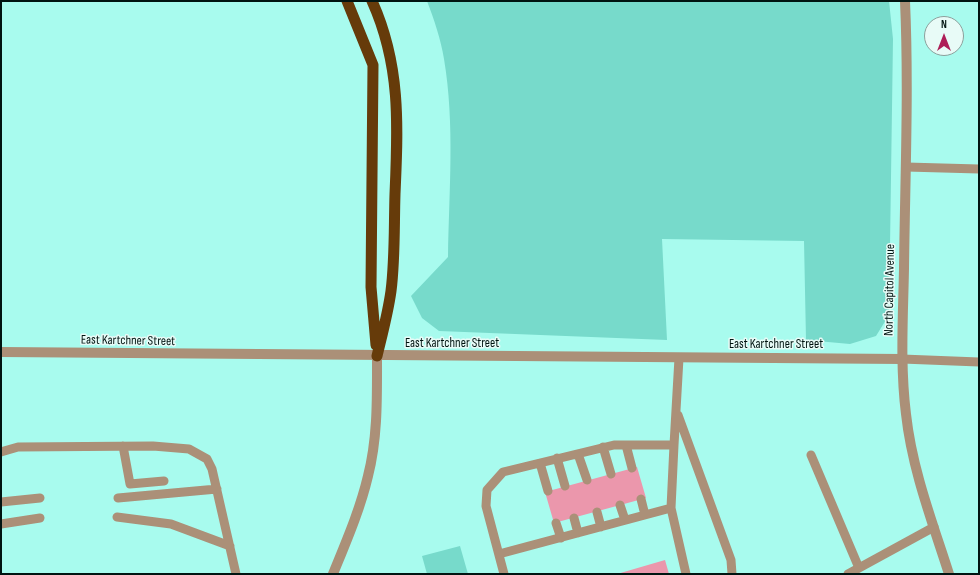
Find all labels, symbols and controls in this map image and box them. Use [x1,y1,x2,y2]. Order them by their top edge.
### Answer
north arrow [924,16,964,56]
text: N [941,18,947,31]
street label: North Capitol Avenue [881,244,899,336]
street label: East Kartchner Street [81,332,175,350]
street label: East Kartchner Street [405,336,499,352]
street label: East Kartchner Street [729,337,823,353]

